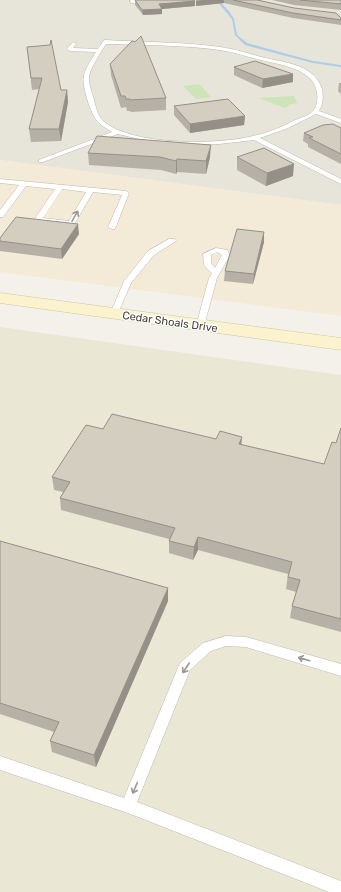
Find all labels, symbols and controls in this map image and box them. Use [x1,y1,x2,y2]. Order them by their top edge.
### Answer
one-way arrow [72,210,80,222]
street label: Cedar Shoals Drive [122,309,218,335]
one-way arrow [297,655,310,662]
one-way arrow [182,662,190,673]
one-way arrow [131,781,139,793]

